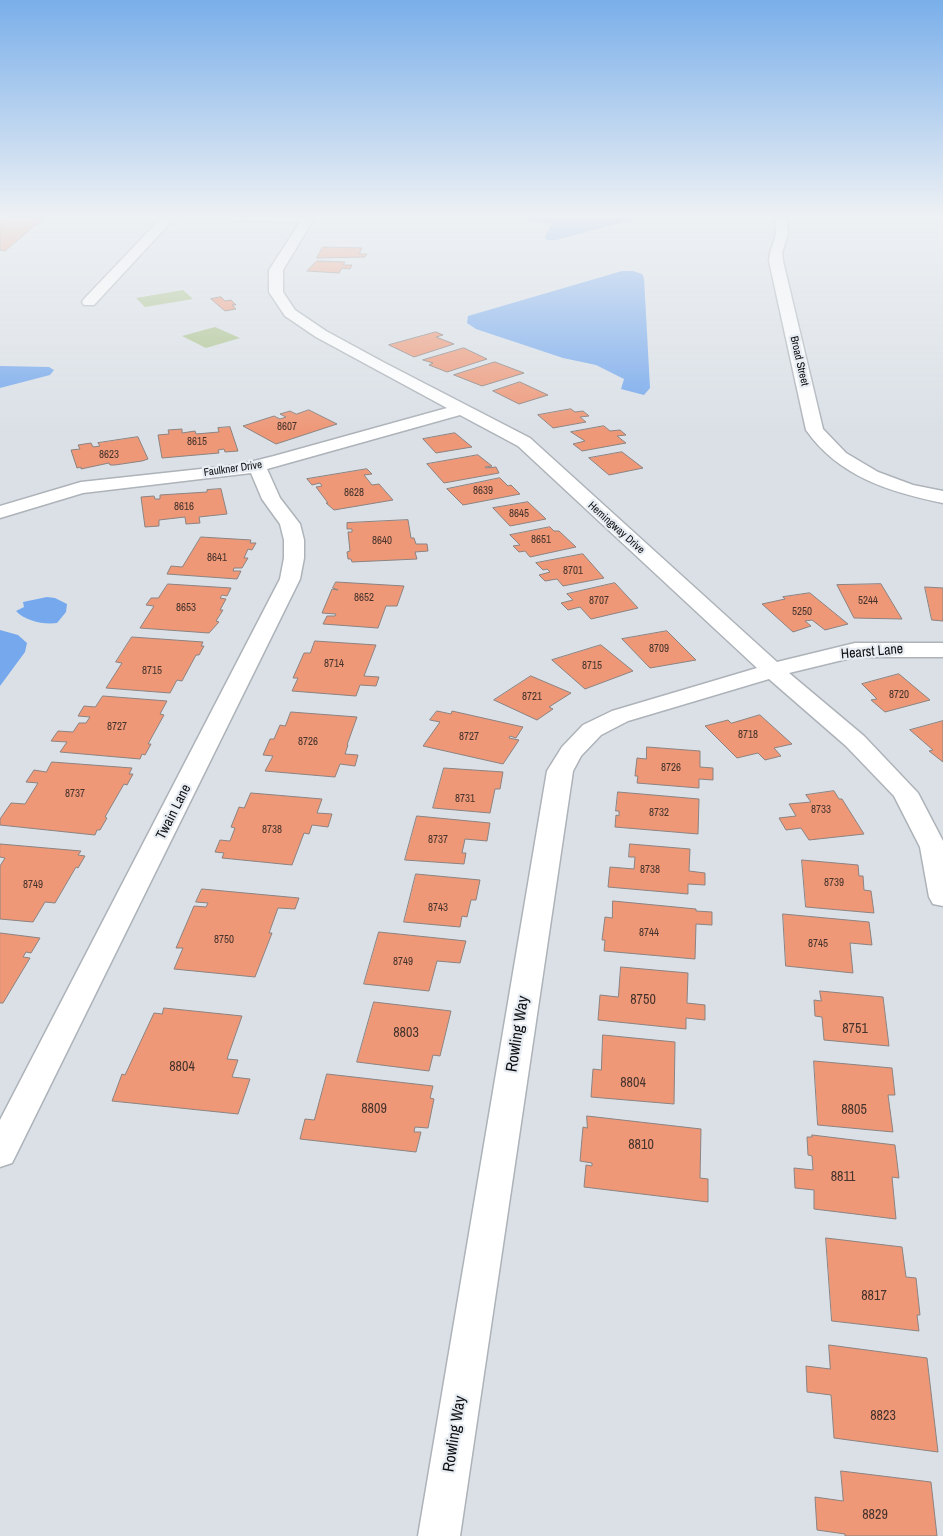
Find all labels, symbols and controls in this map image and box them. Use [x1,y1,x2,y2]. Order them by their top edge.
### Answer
street label: Broad Street [787,335,811,387]
house number: 8607 [277,420,297,434]
house number: 8615 [187,435,207,449]
house number: 8623 [99,448,119,462]
street label: Faulkner Drive [203,458,263,480]
house number: 8639 [473,484,493,498]
house number: 8628 [344,486,364,500]
street label: Hemingway Drive [585,499,647,557]
house number: 8616 [174,500,194,514]
house number: 8645 [509,507,529,521]
house number: 8651 [531,533,551,547]
house number: 8640 [372,534,392,548]
house number: 8641 [207,551,227,565]
house number: 8701 [563,564,583,578]
house number: 8652 [354,591,374,605]
house number: 8707 [589,594,609,608]
house number: 5244 [858,594,878,608]
house number: 8653 [176,601,196,615]
house number: 5250 [792,605,812,619]
street label: Hearst Lane [840,641,904,663]
house number: 8709 [649,642,669,656]
house number: 8714 [324,657,344,671]
house number: 8715 [582,659,602,673]
house number: 8715 [142,664,162,678]
house number: 8720 [889,688,909,702]
house number: 8721 [522,690,542,704]
house number: 8727 [107,720,127,734]
house number: 8718 [738,728,758,742]
house number: 8727 [459,730,479,744]
house number: 8726 [298,735,318,749]
house number: 8726 [661,761,681,775]
street label: Twain Lane [153,782,195,842]
house number: 8737 [65,787,85,801]
house number: 8731 [455,792,475,806]
house number: 8733 [811,803,831,817]
house number: 8732 [649,806,669,820]
house number: 8738 [262,823,282,837]
house number: 8737 [428,833,448,847]
house number: 8738 [640,863,660,877]
house number: 8739 [824,876,844,890]
house number: 8749 [23,878,43,892]
house number: 8743 [428,901,448,915]
house number: 8744 [639,926,659,940]
house number: 8750 [214,933,234,947]
house number: 8745 [808,937,828,951]
house number: 8749 [393,955,413,969]
house number: 8750 [630,992,656,1008]
street label: Rowling Way [503,995,533,1073]
house number: 8751 [842,1021,868,1037]
house number: 8803 [393,1025,419,1041]
house number: 8804 [169,1059,195,1075]
house number: 8804 [620,1075,646,1091]
house number: 8809 [361,1101,387,1117]
house number: 8805 [841,1102,867,1118]
house number: 8810 [628,1137,654,1153]
house number: 8811 [831,1169,855,1185]
house number: 8817 [861,1288,887,1304]
street label: Rowling Way [440,1395,470,1473]
house number: 8823 [870,1408,896,1424]
house number: 8829 [862,1507,888,1523]

